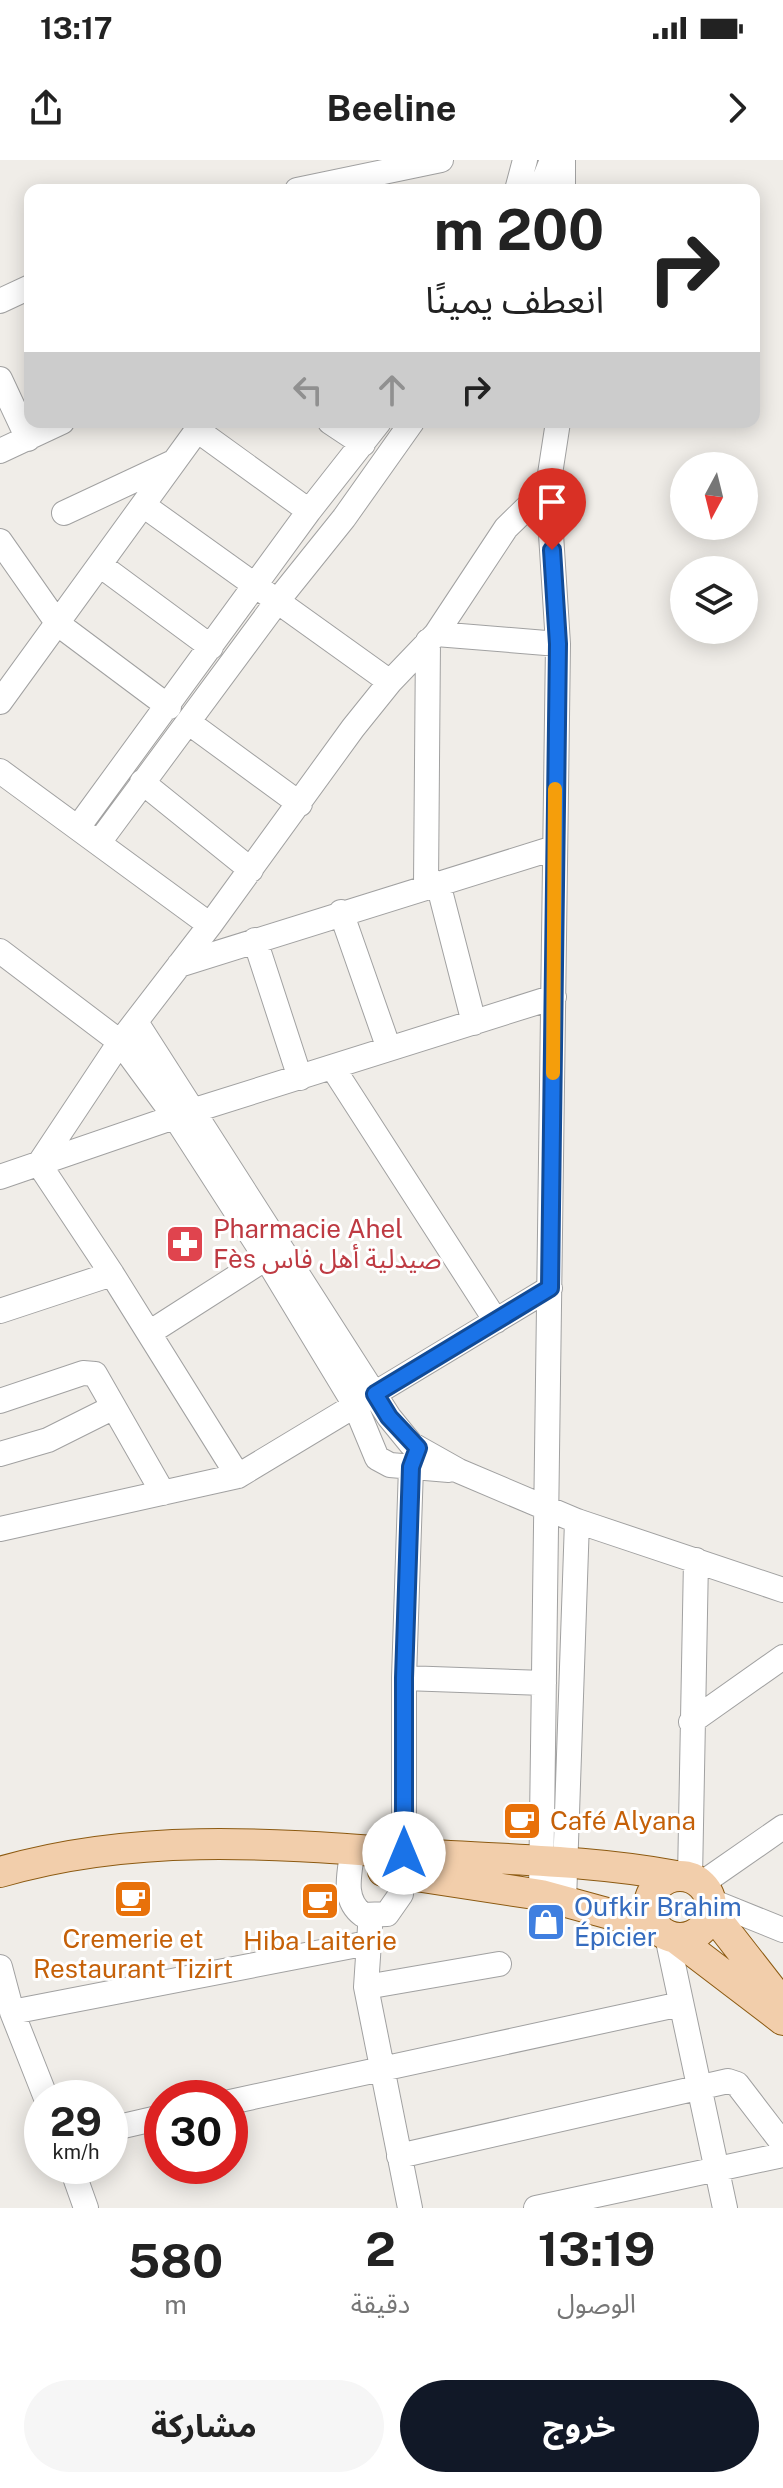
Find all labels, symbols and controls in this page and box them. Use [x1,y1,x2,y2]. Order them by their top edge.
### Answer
text: 13:17 [40,10,113,46]
icon: share [24,86,68,130]
icon: forward [715,86,759,130]
text: Beeline [327,87,456,129]
text: 200 m [434,197,604,263]
icon: right [632,216,736,320]
text: انعطف يمينًا [425,279,604,321]
icon: left [286,368,330,412]
icon: ahead [370,368,414,412]
icon: right [454,368,498,412]
north arrow [670,452,758,540]
map controls [670,452,758,644]
pin [518,468,586,550]
icon: arrive [530,480,574,524]
button: layers [670,556,758,644]
place label: Pharmacie Ahel Fès صيدلية أهل فاس [213,1213,441,1274]
pharmacy icon: Pharmacie Ahel Fès صيدلية أهل فاس [164,1223,206,1265]
cafe icon: Café Alyana [501,1800,543,1842]
place label: Café Alyana [550,1805,696,1836]
position arrow [362,1811,446,1895]
cafe icon: Cremerie et Restaurant Tizirt [112,1878,154,1920]
cafe icon: Hiba Laiterie [299,1880,341,1922]
place label: Oufkir Brahim Épicier [574,1891,742,1952]
shop icon: Oufkir Brahim Épicier [525,1901,567,1943]
place label: Cremerie et Restaurant Tizirt [33,1923,233,1984]
place label: Hiba Laiterie [243,1925,397,1956]
speed limit sign: 30 [144,2080,248,2184]
text: 29 [50,2098,102,2145]
text: km/h [52,2140,100,2164]
text: 2 [365,2220,396,2277]
text: 13:19 [538,2220,655,2277]
text: 580 [128,2232,223,2289]
text: دقيقة [351,2288,410,2319]
text: الوصول [557,2288,636,2319]
text: m [164,2289,187,2320]
button: مشاركة [24,2380,384,2472]
button: خروج [400,2380,759,2472]

